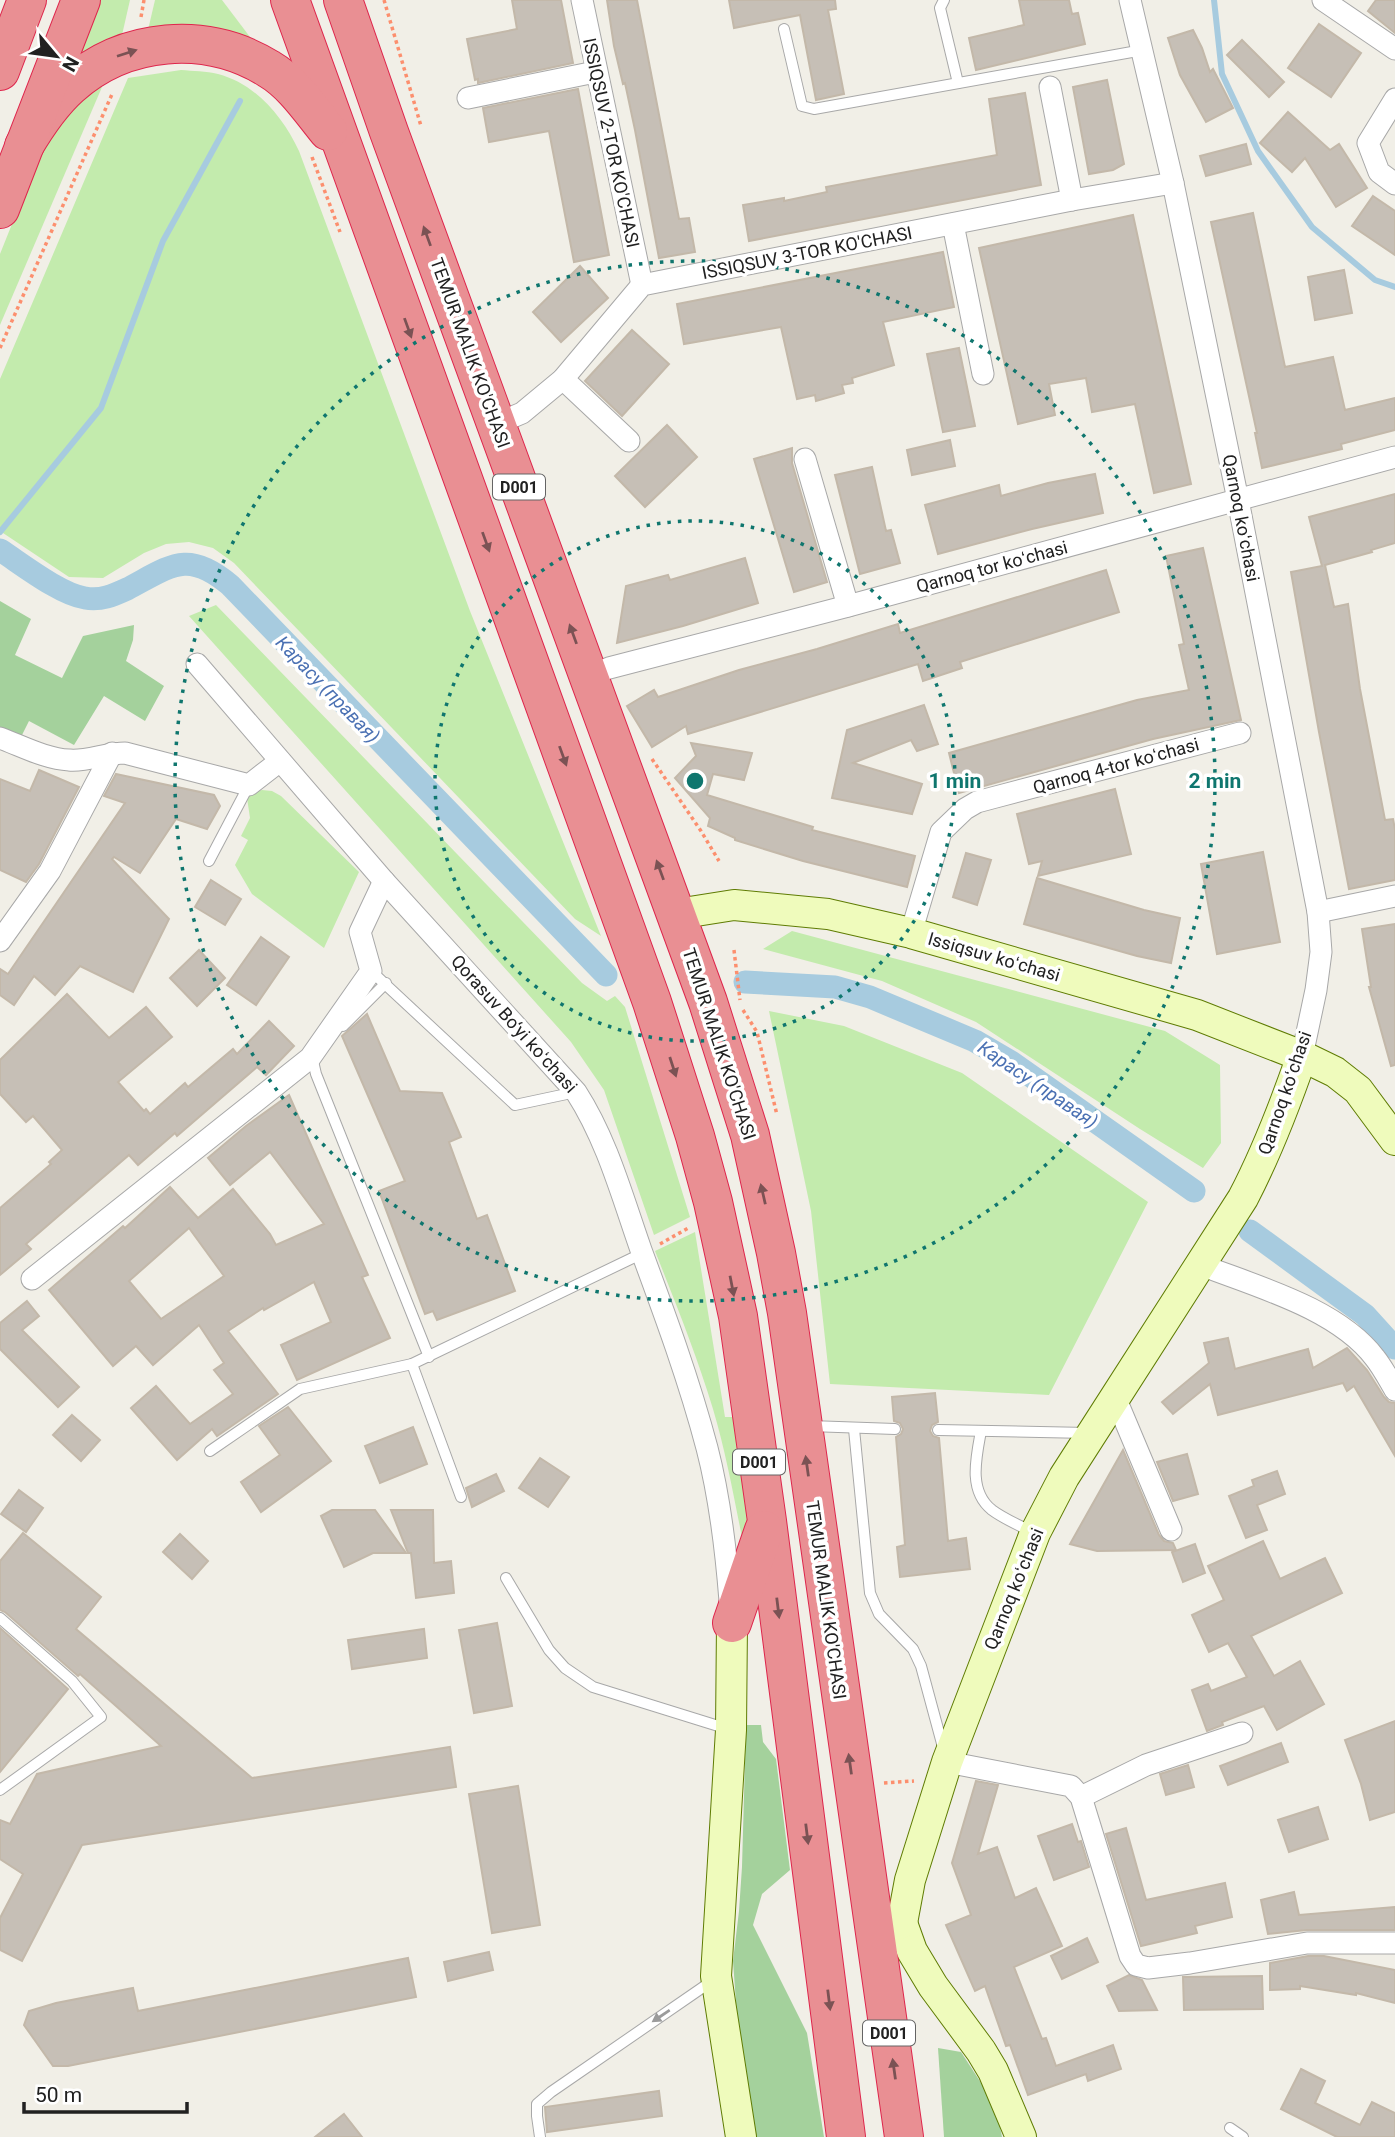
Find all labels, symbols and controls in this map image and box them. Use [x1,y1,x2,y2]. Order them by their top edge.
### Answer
north arrow [21,21,91,91]
street label: ISSIQSUV 2-TOR KO'CHASI [579,36,644,250]
one-way arrow [116,47,137,58]
text: N [57,53,84,75]
street label: ISSIQSUV 3-TOR KO'CHASI [700,222,914,283]
one-way arrow [421,226,432,247]
street label: TEMUR MALIK KO'CHASI [426,255,515,451]
one-way arrow [403,318,414,339]
street label: Qarnoq koʻchasi [1219,452,1264,583]
road number: D001 [493,474,545,500]
one-way arrow [480,532,491,553]
street label: Qarnoq tor koʻchasi [914,536,1070,597]
one-way arrow [567,623,578,644]
water label: Карасу (правая) [271,631,384,748]
street label: Qarnoq 4-tor koʻchasi [1031,733,1201,798]
one-way arrow [558,746,569,767]
centre of rings [683,769,707,793]
text: 1 min [929,769,981,793]
text: 2 min [1189,769,1241,793]
one-way arrow [655,860,666,881]
street label: Issiqsuv koʻchasi [926,928,1063,985]
street label: TEMUR MALIK KO'CHASI [679,945,760,1142]
street label: Qorasuv Bo‘yi koʻchasi [447,950,582,1097]
street label: Qarnoq koʻchasi [1254,1028,1316,1157]
water label: Карасу (правая) [973,1036,1102,1133]
one-way arrow [668,1056,678,1077]
one-way arrow [758,1182,769,1204]
one-way arrow [727,1275,738,1297]
road number: D001 [733,1450,785,1474]
one-way arrow [802,1455,813,1477]
street label: TEMUR MALIK KO'CHASI [802,1499,851,1701]
street label: Qarnoq koʻchasi [980,1525,1048,1653]
one-way arrow [773,1597,784,1619]
one-way arrow [844,1753,855,1775]
one-way arrow [802,1823,813,1845]
one-way arrow [823,1990,834,2012]
one-way arrow [652,2010,671,2023]
road number: D001 [863,2021,915,2046]
one-way arrow [888,2058,899,2080]
scale bar [24,2070,187,2114]
text: 50 m [35,2083,82,2107]

